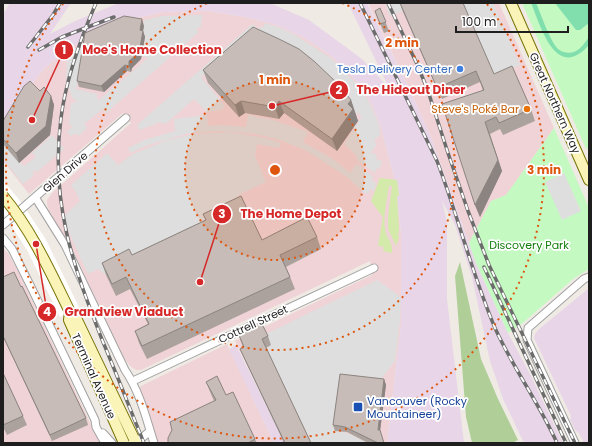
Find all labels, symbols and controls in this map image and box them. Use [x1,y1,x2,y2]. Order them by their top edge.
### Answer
scale bar [456,8,568,34]
text: 100 m [462,13,496,30]
text: 2 min [385,34,419,51]
callout: Moe's Home Collection [54,38,229,62]
text: 1 [62,41,66,58]
text: Moe's Home Collection [82,41,222,58]
street label: Great Northern Way [526,50,585,157]
place label: Tesla Delivery Center [337,61,452,77]
marker: Tesla Delivery Center [455,64,465,74]
text: 1 min [259,71,291,88]
callout: The Hideout Diner [329,78,474,102]
text: 2 [336,81,343,98]
text: The Hideout Diner [357,81,466,98]
place label: Steve's Poké Bar [431,101,519,117]
marker: Steve's Poké Bar [522,104,532,114]
street label: Glen Drive [39,148,91,196]
text: 3 min [527,161,561,178]
centre of rings [268,163,282,177]
callout: The Home Depot [212,202,349,226]
text: 3 [218,205,226,222]
text: The Home Depot [241,205,342,222]
park label: Discovery Park [489,237,569,253]
callout: Grandview Viaduct [37,300,192,324]
street label: Cottrell Street [216,301,290,347]
text: 4 [43,303,51,320]
text: Grandview Viaduct [65,303,184,320]
street label: Terminal Avenue [68,331,120,422]
place label: Vancouver (Rocky Mountaineer) [367,393,468,422]
marker: Vancouver (Rocky Mountaineer) [352,401,364,413]

